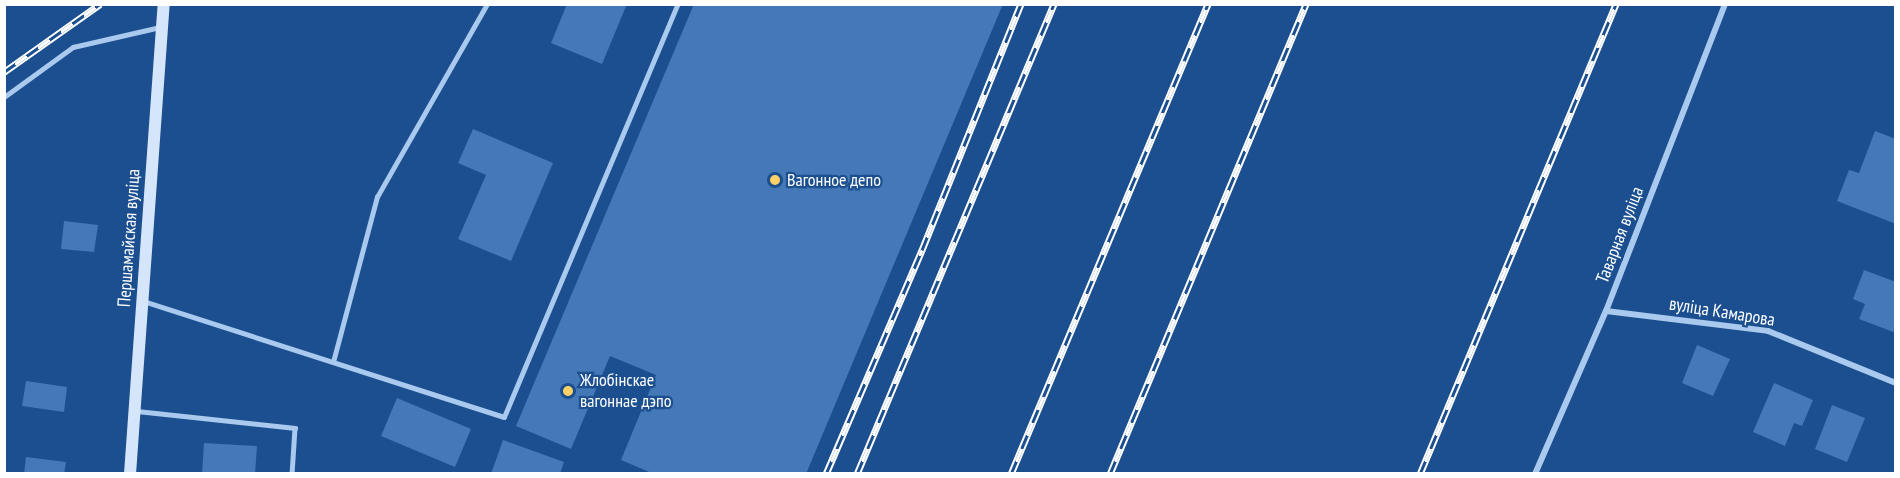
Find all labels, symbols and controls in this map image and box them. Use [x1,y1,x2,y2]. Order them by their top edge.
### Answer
street label: Першамайская вуліца [113,168,145,308]
place label: Вагонное депо [787,169,881,191]
marker: Вагонное депо [768,173,782,187]
street label: Таварная вуліца [1592,184,1648,286]
street label: вуліца Камарова [1668,293,1776,331]
place label: Жлобінскае вагоннае дэпо [580,370,672,412]
marker: Жлобінскае вагоннае дэпо [561,384,575,398]

